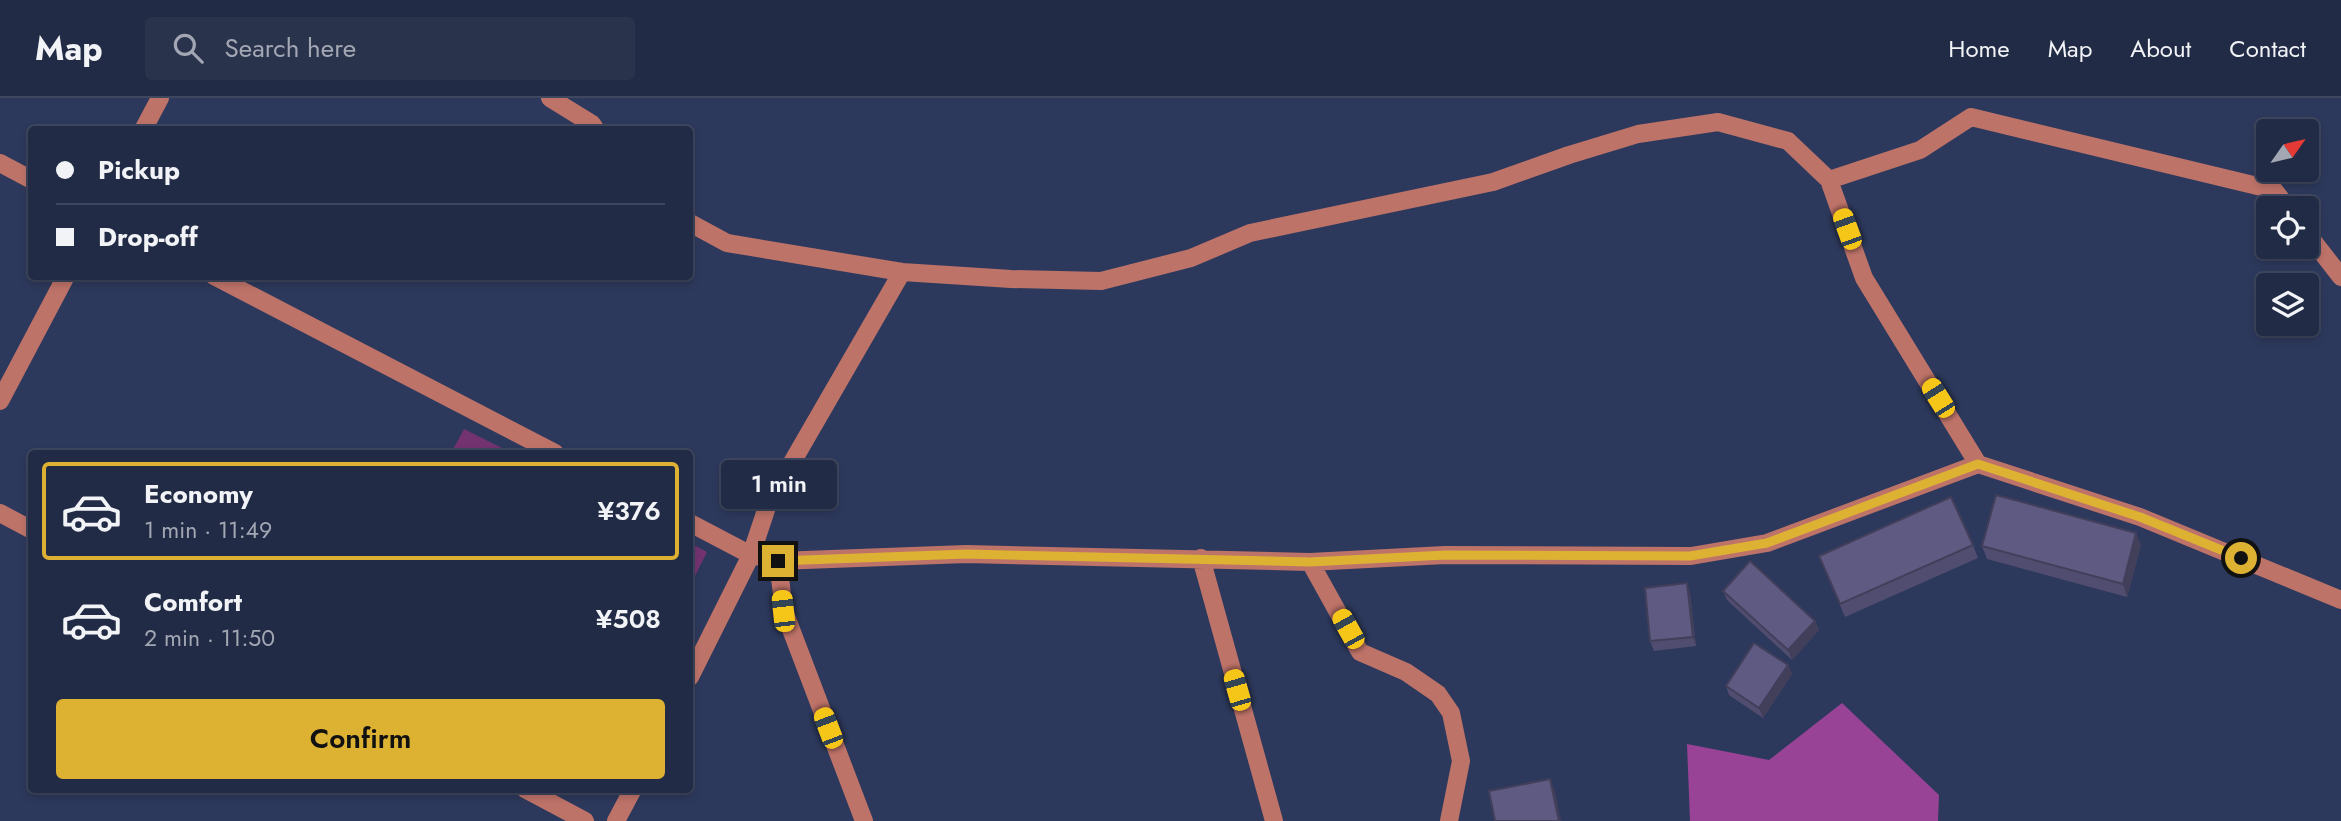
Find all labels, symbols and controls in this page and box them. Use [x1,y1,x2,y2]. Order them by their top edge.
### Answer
search box [145,17,635,80]
text: Map [35,25,103,72]
icon: search [169,29,207,67]
text: Search here [225,29,356,67]
text: Home [1948,31,2010,66]
text: Map [2048,31,2092,66]
text: About [2130,31,2191,66]
text: Contact [2229,31,2306,66]
north arrow [2256,119,2319,182]
map controls [2256,119,2319,336]
text: Pickup [98,151,180,189]
button: locate [2256,196,2319,259]
car [1830,206,1865,252]
text: Drop-off [98,218,198,256]
button: layers [2256,273,2319,336]
car [1918,375,1959,421]
callout: 1 min [720,460,836,508]
text: 1 min [751,467,807,501]
text: Economy [144,475,253,513]
icon: car [60,480,123,543]
text: ¥376 [598,492,661,530]
text: 1 min · 11:49 [144,513,272,547]
route start [2225,542,2257,574]
route end [762,545,794,577]
text: Comfort [144,583,242,621]
icon: car [60,588,123,651]
car [771,589,796,633]
text: ¥508 [596,600,661,638]
car [1329,606,1368,652]
text: 2 min · 11:50 [144,621,275,655]
car [1222,667,1253,713]
button: Confirm [56,699,665,779]
car [811,705,846,751]

